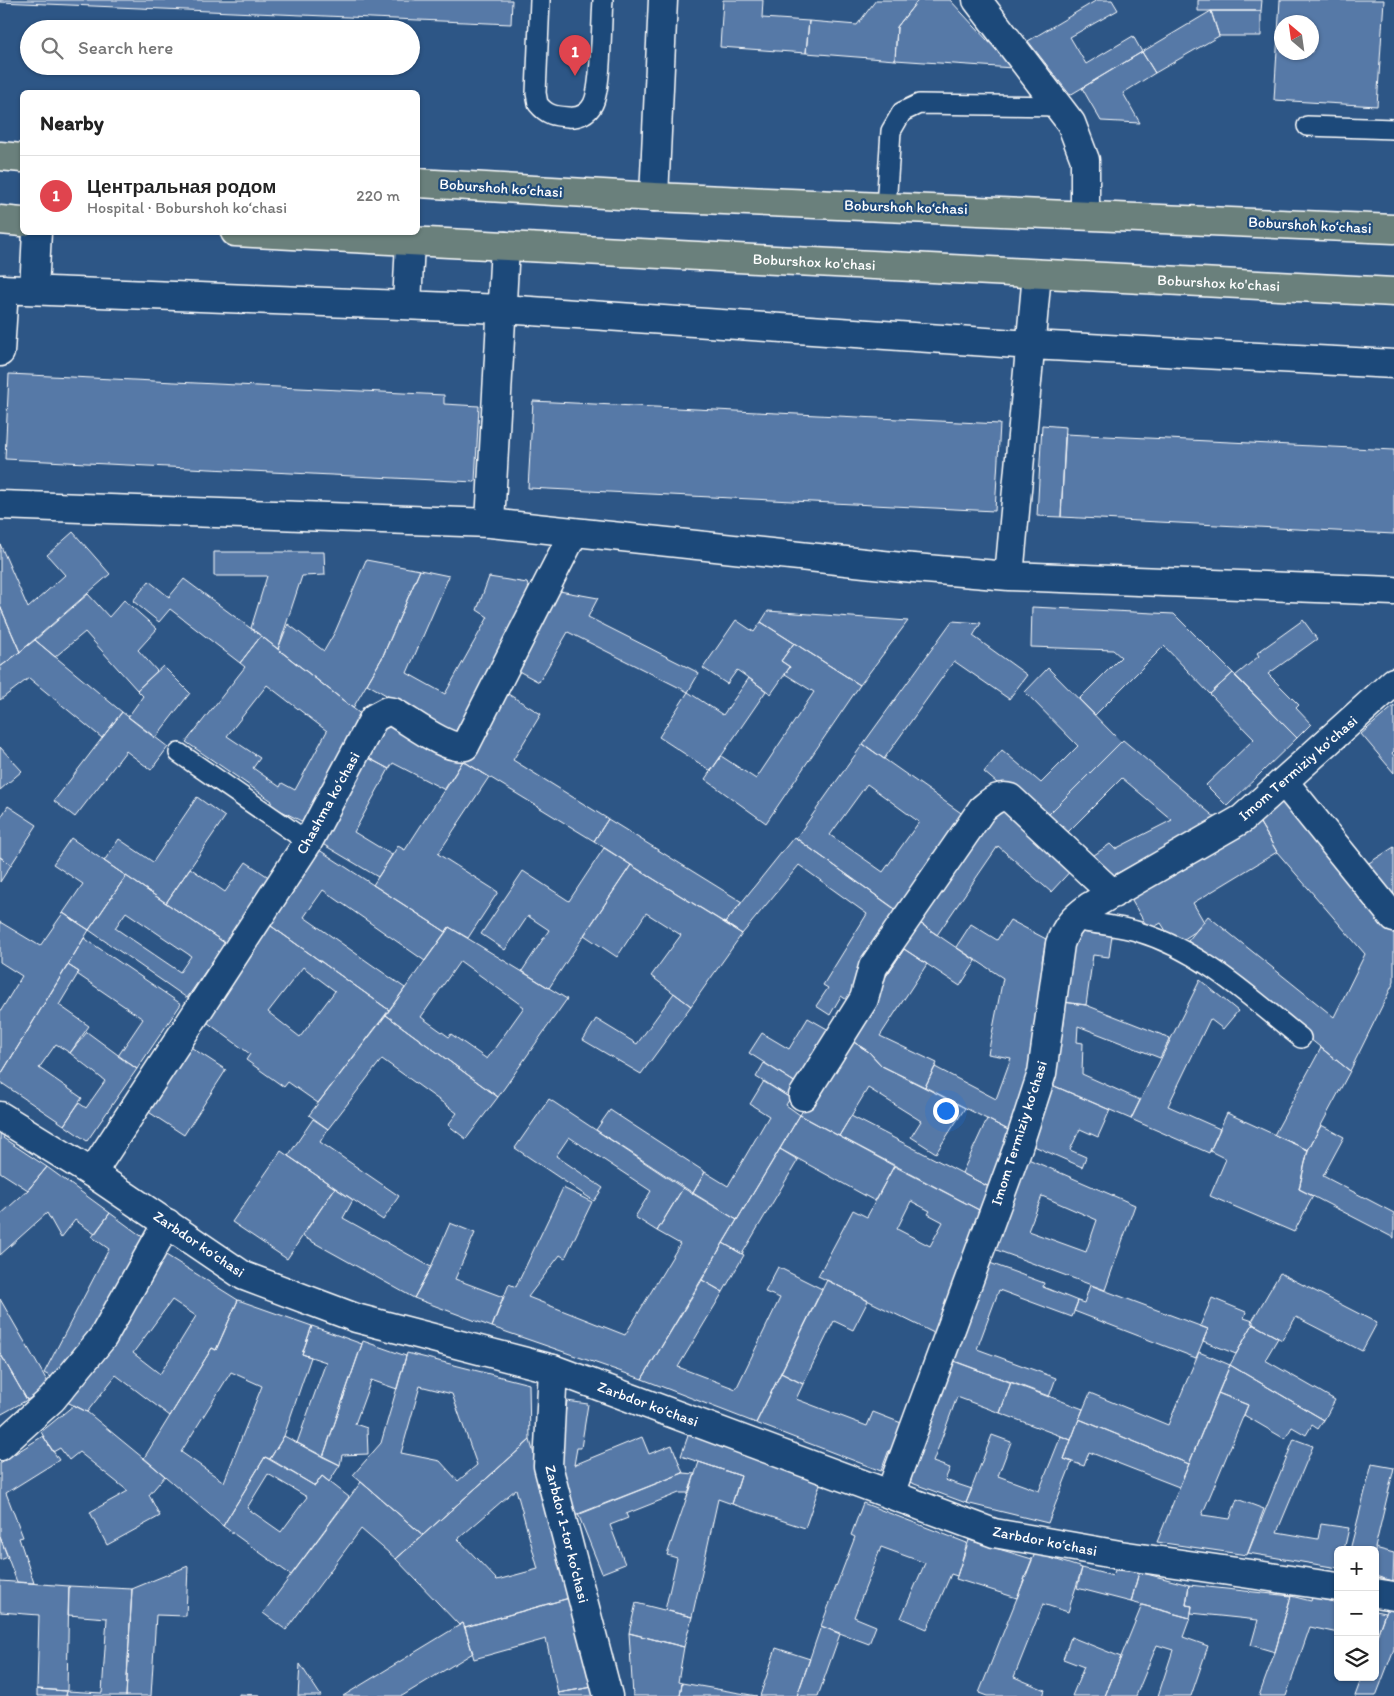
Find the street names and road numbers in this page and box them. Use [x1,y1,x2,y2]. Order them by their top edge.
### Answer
street label: Boburshoh koʻchasi [439,175,563,201]
street label: Boburshoh koʻchasi [844,196,968,218]
street label: Boburshoh koʻchasi [1248,213,1372,237]
street label: Boburshox ko'chasi [752,250,876,274]
street label: Boburshox ko'chasi [1157,271,1281,295]
street label: Imom Termiziy koʻchasi [1235,712,1361,824]
street label: Chashma koʻchasi [292,749,364,857]
street label: Imom Termiziy koʻchasi [987,1058,1051,1208]
street label: Zarbdor koʻchasi [150,1207,248,1281]
street label: Zarbdor koʻchasi [595,1377,701,1431]
street label: Zarbdor 1-tor koʻchasi [541,1463,593,1605]
street label: Zarbdor koʻchasi [991,1522,1099,1560]

